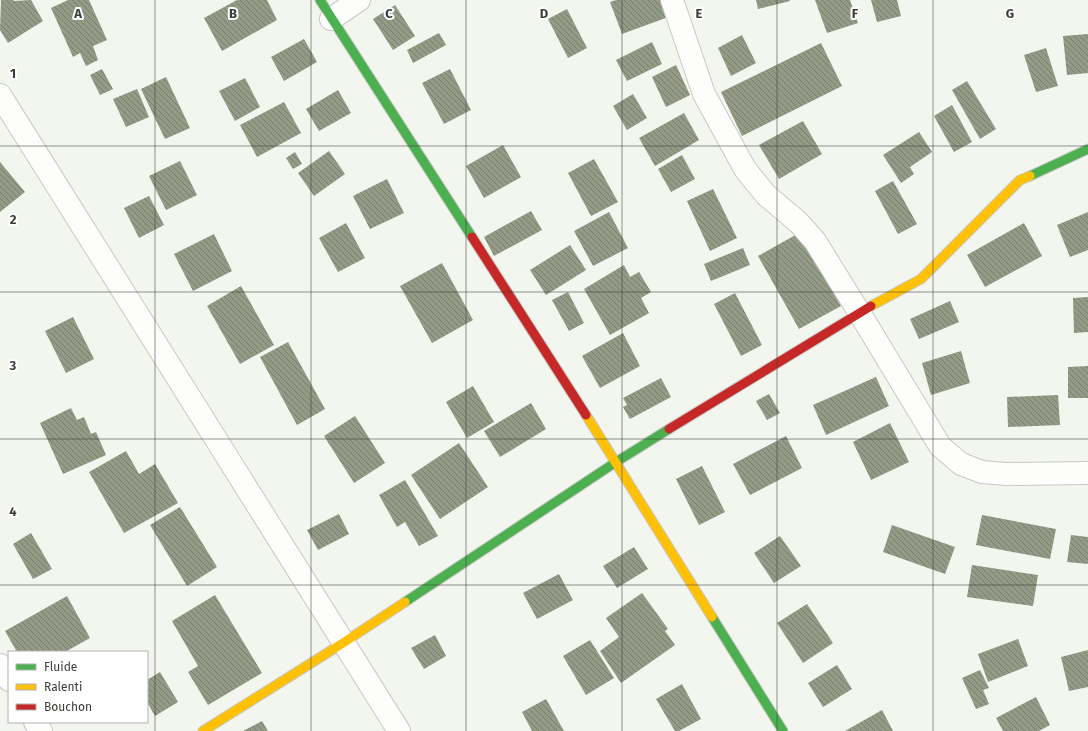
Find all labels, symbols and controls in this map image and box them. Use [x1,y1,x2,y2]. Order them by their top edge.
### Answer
text: A [73,6,82,21]
text: B [229,6,237,21]
text: C [385,6,393,21]
text: D [540,6,549,21]
text: E [696,6,703,21]
text: F [852,6,859,21]
text: G [1006,6,1014,21]
text: 1 [10,66,16,81]
text: 2 [10,212,17,227]
text: 3 [9,358,17,373]
text: 4 [9,504,17,519]
legend [8,651,148,723]
text: Fluide [44,660,77,674]
text: Ralenti [44,680,82,694]
text: Bouchon [44,700,92,714]

